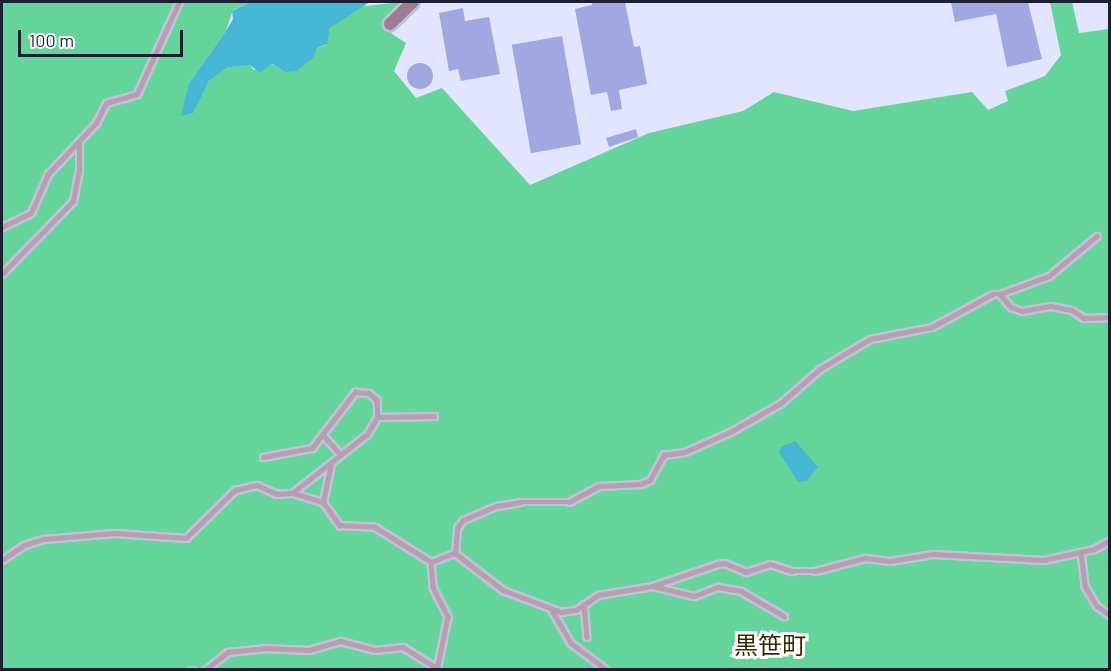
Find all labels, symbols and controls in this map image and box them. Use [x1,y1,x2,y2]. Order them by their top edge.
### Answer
scale bar [21,18,186,56]
text: 100 m [29,29,74,51]
district label: 黒笹町 [734,631,806,659]

